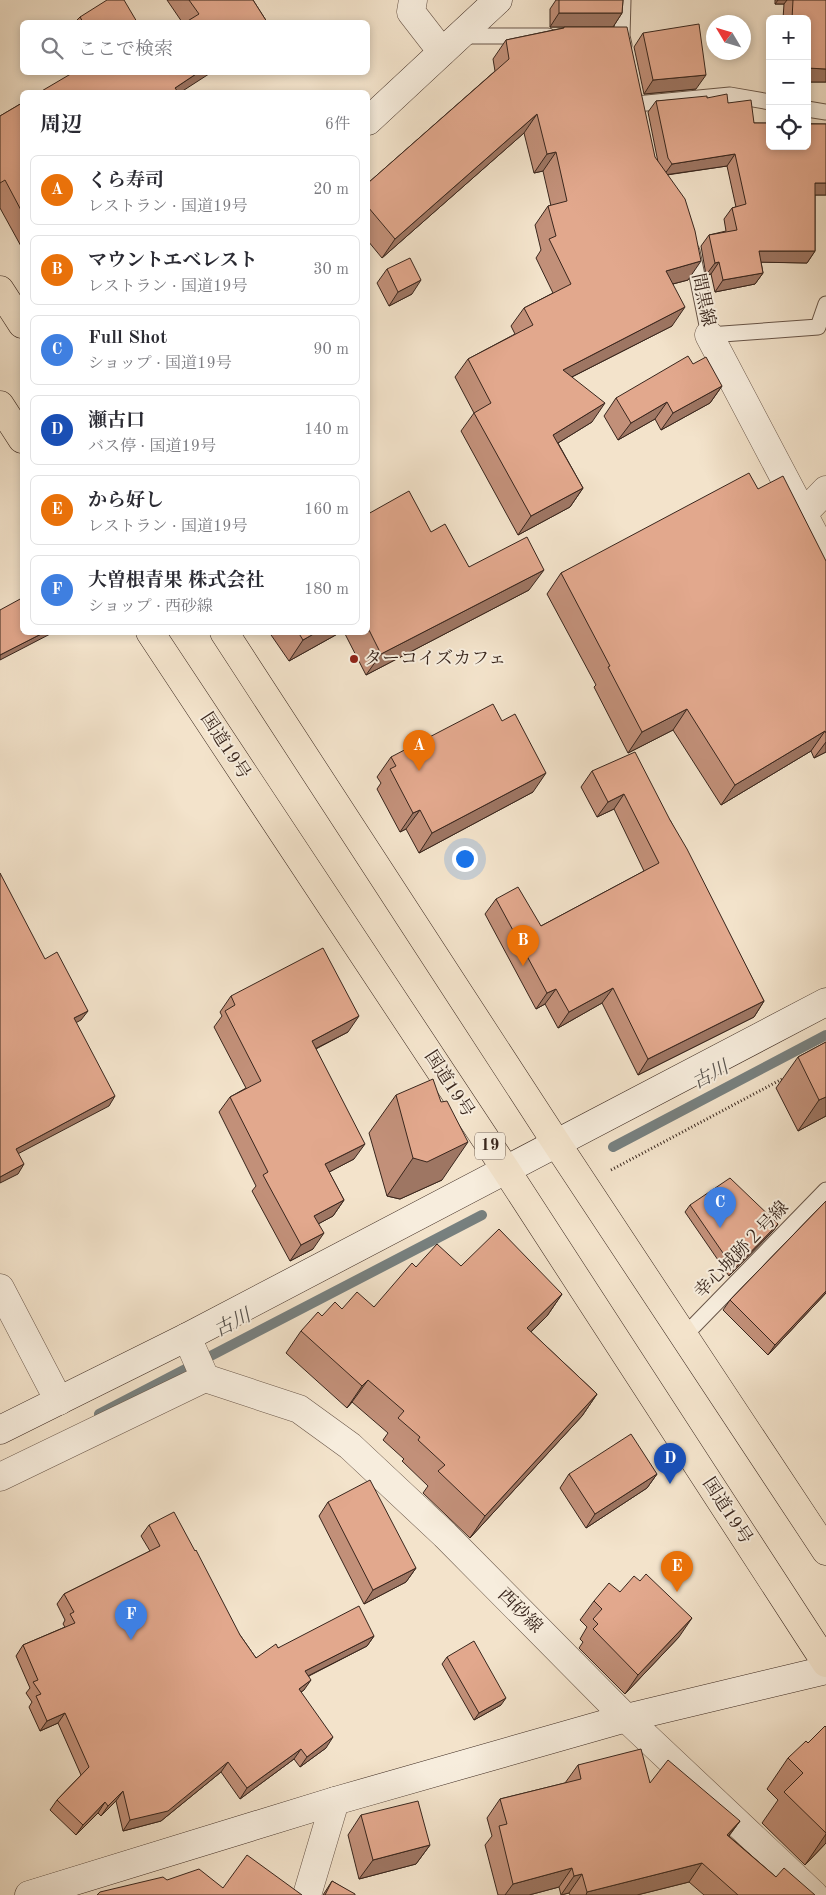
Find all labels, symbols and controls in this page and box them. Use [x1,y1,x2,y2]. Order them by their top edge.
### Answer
north arrow [706,15,751,60]
map controls [766,15,811,150]
button: + [766,15,811,60]
search box [20,20,370,75]
icon: search [38,34,66,62]
text: ここで検索 [78,41,173,60]
button: − [766,60,811,105]
button: locate [766,105,811,150]
text: 周辺 [40,115,82,136]
text: 6件 [325,117,350,133]
text: くら寿司 [88,172,164,191]
text: A [51,182,63,198]
text: 20 m [313,182,349,198]
text: レストラン · 国道19号 [88,199,248,215]
text: マウントエベレスト [88,252,258,271]
text: B [51,262,63,278]
text: 30 m [313,262,349,278]
street label: 間黒線 [689,271,719,328]
text: レストラン · 国道19号 [88,279,248,295]
text: Full Shot [88,329,167,348]
text: C [52,342,62,358]
text: 90 m [313,342,349,358]
text: ショップ · 国道19号 [88,356,232,372]
text: 瀬古口 [88,412,145,431]
text: D [51,422,63,438]
text: 140 m [304,422,349,438]
text: バス停 · 国道19号 [88,439,216,455]
text: から好し [88,492,164,511]
text: E [51,502,63,518]
text: 160 m [304,502,349,518]
text: レストラン · 国道19号 [88,519,248,535]
text: 大曽根青果 株式会社 [88,572,264,591]
text: F [52,582,62,598]
text: 180 m [304,582,349,598]
text: ショップ · 西砂線 [88,599,213,615]
place label: ターコイズカフェ [364,649,506,668]
marker: ターコイズカフェ [348,653,360,665]
street label: 国道19号 [197,709,255,782]
pin: A [403,730,435,771]
your location [452,846,478,872]
pin: B [507,925,539,966]
street label: 国道19号 [421,1047,479,1120]
water label: 古川 [689,1056,734,1093]
road number: 19 [475,1132,505,1160]
pin: C [704,1187,736,1228]
street label: 幸心城跡２号線 [690,1197,792,1302]
water label: 古川 [211,1304,256,1341]
pin: D [654,1443,686,1484]
street label: 国道19号 [699,1474,757,1547]
pin: E [661,1551,693,1592]
street label: 西砂線 [495,1584,547,1636]
pin: F [115,1599,147,1640]

